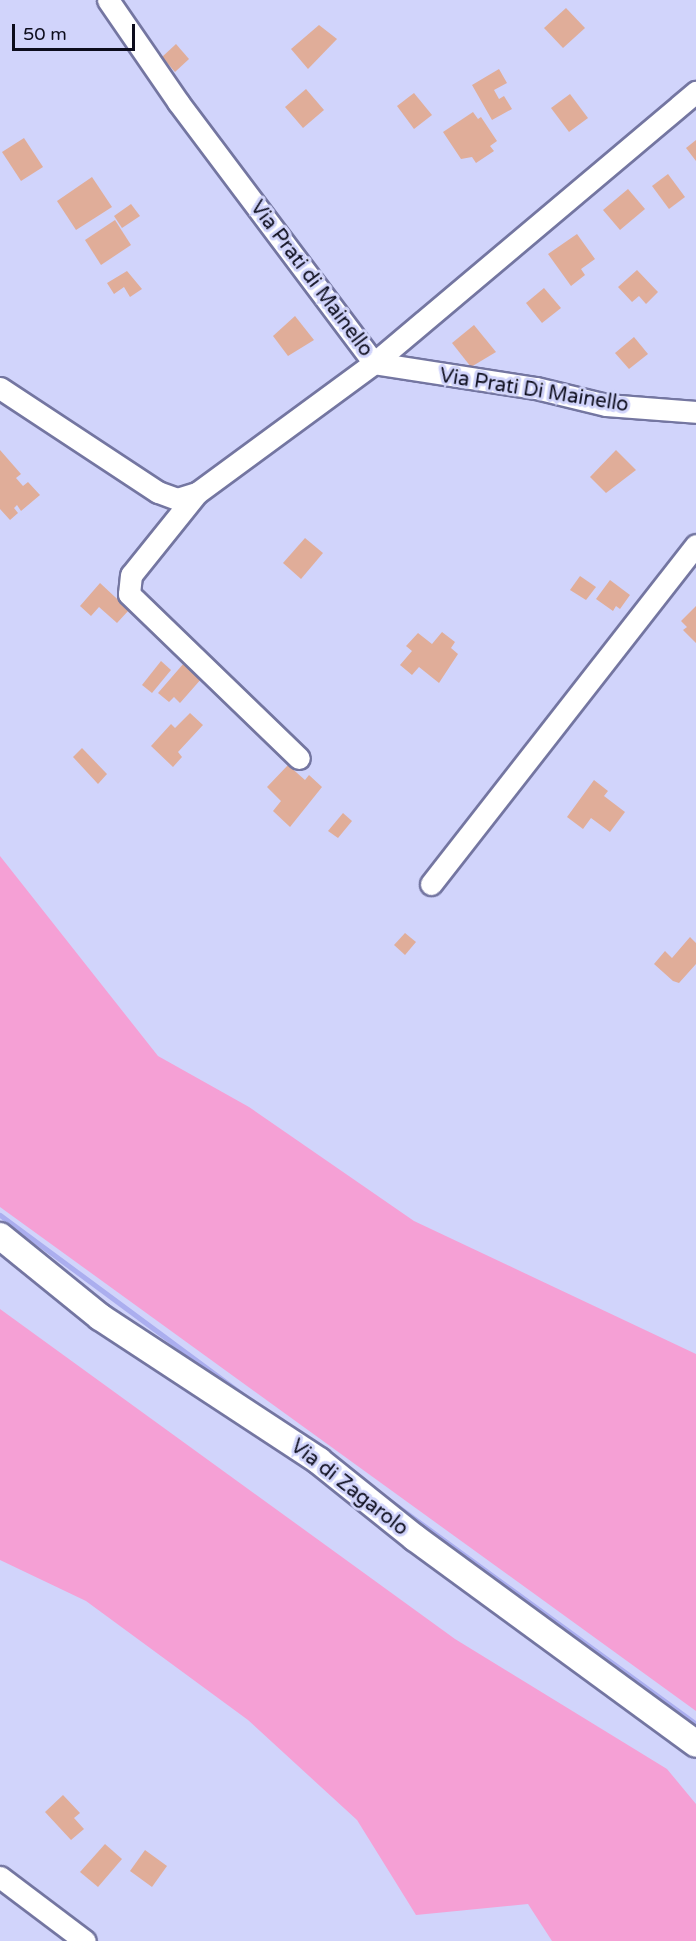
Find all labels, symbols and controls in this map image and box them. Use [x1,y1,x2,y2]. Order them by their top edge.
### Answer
scale bar [15,12,138,50]
text: 50 m [23,23,67,45]
street label: Via Prati di Mainello [245,196,377,362]
street label: Via Prati Di Mainello [438,364,630,418]
street label: Via di Zagarolo [285,1435,413,1541]

